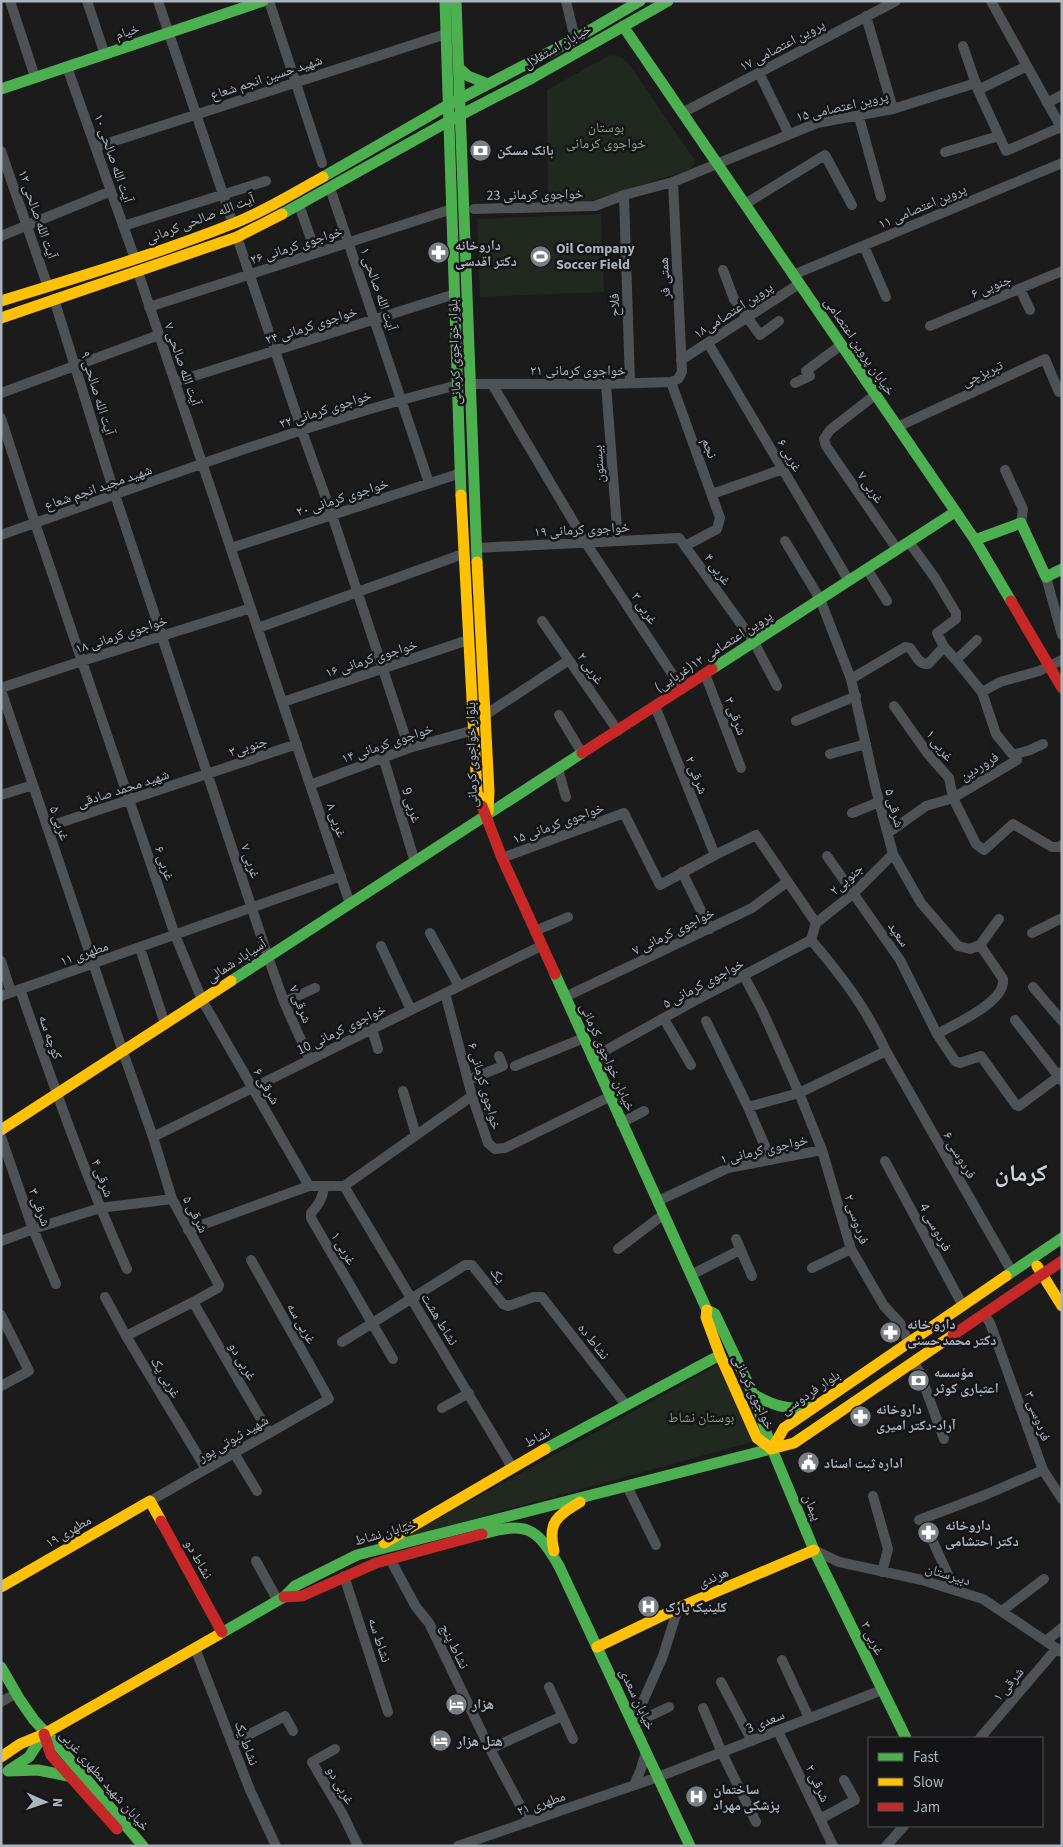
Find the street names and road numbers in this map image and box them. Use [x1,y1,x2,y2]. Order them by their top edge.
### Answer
street label: پروین اعتصامی ۱۷ [736,15,829,77]
street label: خیام [113,19,142,45]
street label: خیابان استقلال [520,19,595,74]
street label: شهید حسین انجم شعاع [208,50,325,106]
street label: پروین اعتصامی ۱۵ [794,87,890,127]
street label: آیت الله صالحی ۱۰ [88,111,138,206]
street label: آیت الله صالحی ۱۲ [12,167,62,262]
street label: پروین اعتصامی ۱۱ [875,179,970,235]
street label: خواجوی کرمانی 23 [486,184,584,206]
street label: آیت الله صالحی کرمانی [143,189,258,249]
street label: خواجوی کرمانی ۲۶ [248,222,345,270]
street label: آیت الله صالحی ۱ [354,245,402,334]
street label: همتی فر [654,257,676,300]
street label: جنوبی ۶ [968,270,1015,304]
street label: پروین اعتصامی۱۸ [690,277,777,344]
street label: فلاح [605,293,625,317]
street label: خیابان پروین اعتصامی [819,293,900,400]
street label: بلوار خواجوی کرمانی [443,299,467,405]
street label: خواجوی کرمانی ۲۴ [263,302,360,350]
street label: آیت الله صالحی ۷ [158,320,206,409]
street label: آیت الله صالحی ۹ [75,349,119,438]
street label: تبریزچی [958,356,1007,392]
street label: خواجوی کرمانی ۲۱ [530,361,626,381]
street label: خواجوی کرمانی ۲۲ [277,386,374,434]
street label: نجم [696,435,722,462]
street label: غربی ۶ [772,435,807,476]
street label: بیستون [588,444,610,484]
street label: شهید مجید انجم شعاع [42,460,155,516]
street label: غربی ۷ [852,467,888,508]
street label: خواجوی کرمانی ۲۰ [294,474,391,522]
street label: خواجوی کرمانی ۱۹ [534,517,631,542]
street label: غربی ۴ [699,549,736,590]
street label: غربی ۳ [626,588,662,629]
street label: پروین اعتصامی ۱۲(غربایی) [651,606,777,698]
street label: خواجوی کرمانی ۱۸ [73,611,170,659]
street label: خواجوی کرمانی ۱۶ [323,635,420,683]
street label: غربی ۲ [572,648,608,689]
street label: شرقی ۳ [719,694,751,738]
street label: بلوار خواجوی کرمانی [461,702,483,808]
street label: خواجوی کرمانی ۱۴ [339,719,436,769]
street label: غربی ۱ [920,726,958,766]
street label: جنوبی۳ [227,731,270,763]
street label: فروردین [956,747,1003,786]
street label: شرقی ۲ [679,753,713,797]
street label: شهید محمد صادقی [75,765,172,813]
street label: غربی 9 [396,785,426,825]
street label: شرقی ۵ [879,787,909,830]
street label: خواجوی کرمانی ۱۵ [510,798,607,850]
street label: ۸ غربی [321,800,351,840]
street label: ۵ غربی [44,803,74,843]
street label: ۷ غربی [235,841,265,881]
street label: ۶ غربی [149,843,179,883]
street label: جنوبی۲ [825,859,868,900]
street label: خواجوی کرمانی ۷ [629,903,718,961]
street label: سعید [882,918,914,951]
street label: آسیاباد شمالی [202,934,271,988]
street label: مطهری ۱۱ [57,936,111,972]
street label: خواجوی کرمانی ۵ [659,954,748,1014]
street label: شرقی ۷ [283,982,317,1026]
street label: خواجوی کرمانی 10 [293,1000,390,1060]
street label: خیابان خواجوی کرمانی [574,1000,640,1115]
street label: کوچه سه [33,1012,67,1062]
street label: خواجوی کرمانی ۶ [462,1040,506,1132]
street label: شرقی ۶ [248,1064,285,1109]
street label: فردوسی ۶ [938,1128,981,1183]
street label: خواجوی کرمانی ۱ [718,1130,810,1170]
street label: شرقی ۴ [86,1156,118,1200]
street label: شرقی ۳ [23,1185,55,1229]
street label: شرقی ۵ [177,1192,213,1237]
street label: فردوسی ۲ [839,1192,874,1247]
street label: فردوسی 4 [914,1200,956,1255]
street label: غربی ۱ [326,1228,361,1269]
street label: یک [485,1263,510,1288]
street label: نشاط هشت [416,1289,463,1350]
street label: غربی سه [281,1299,321,1348]
street label: نشاط ده [572,1319,614,1364]
street label: غربی دو [223,1339,261,1384]
street label: خواجوی کرمانی [727,1352,779,1433]
street label: غربی یک [145,1353,185,1402]
street label: بلوار فردوسی [777,1365,844,1420]
street label: فردوسی ۳ [1019,1389,1055,1444]
street label: شهید ثبوتی پور [194,1411,272,1468]
street label: نشاط [521,1423,554,1453]
street label: پیمان [798,1491,827,1524]
street label: مطهری ۱۹ [42,1511,95,1553]
street label: خیابان نشاط [352,1515,419,1551]
street label: نشاط دو [179,1536,217,1583]
street label: دبیرستان [923,1559,973,1591]
street label: هرندی [695,1562,732,1593]
street label: نشاط سه [362,1615,396,1665]
street label: ۳ غربی [855,1618,889,1659]
street label: نشاط پنج [434,1620,474,1673]
street label: شرقی ۱ [988,1663,1029,1706]
street label: خیابان سعدی [614,1665,660,1734]
street label: سعدی 3 [743,1705,788,1739]
street label: نشاط یک [229,1718,263,1768]
street label: خیابان شهید مطهری غربی [54,1726,154,1836]
street label: شرقی ۲ [800,1761,834,1806]
street label: غربی دو [321,1763,359,1808]
street label: مطهری ۲۱ [514,1786,568,1822]

